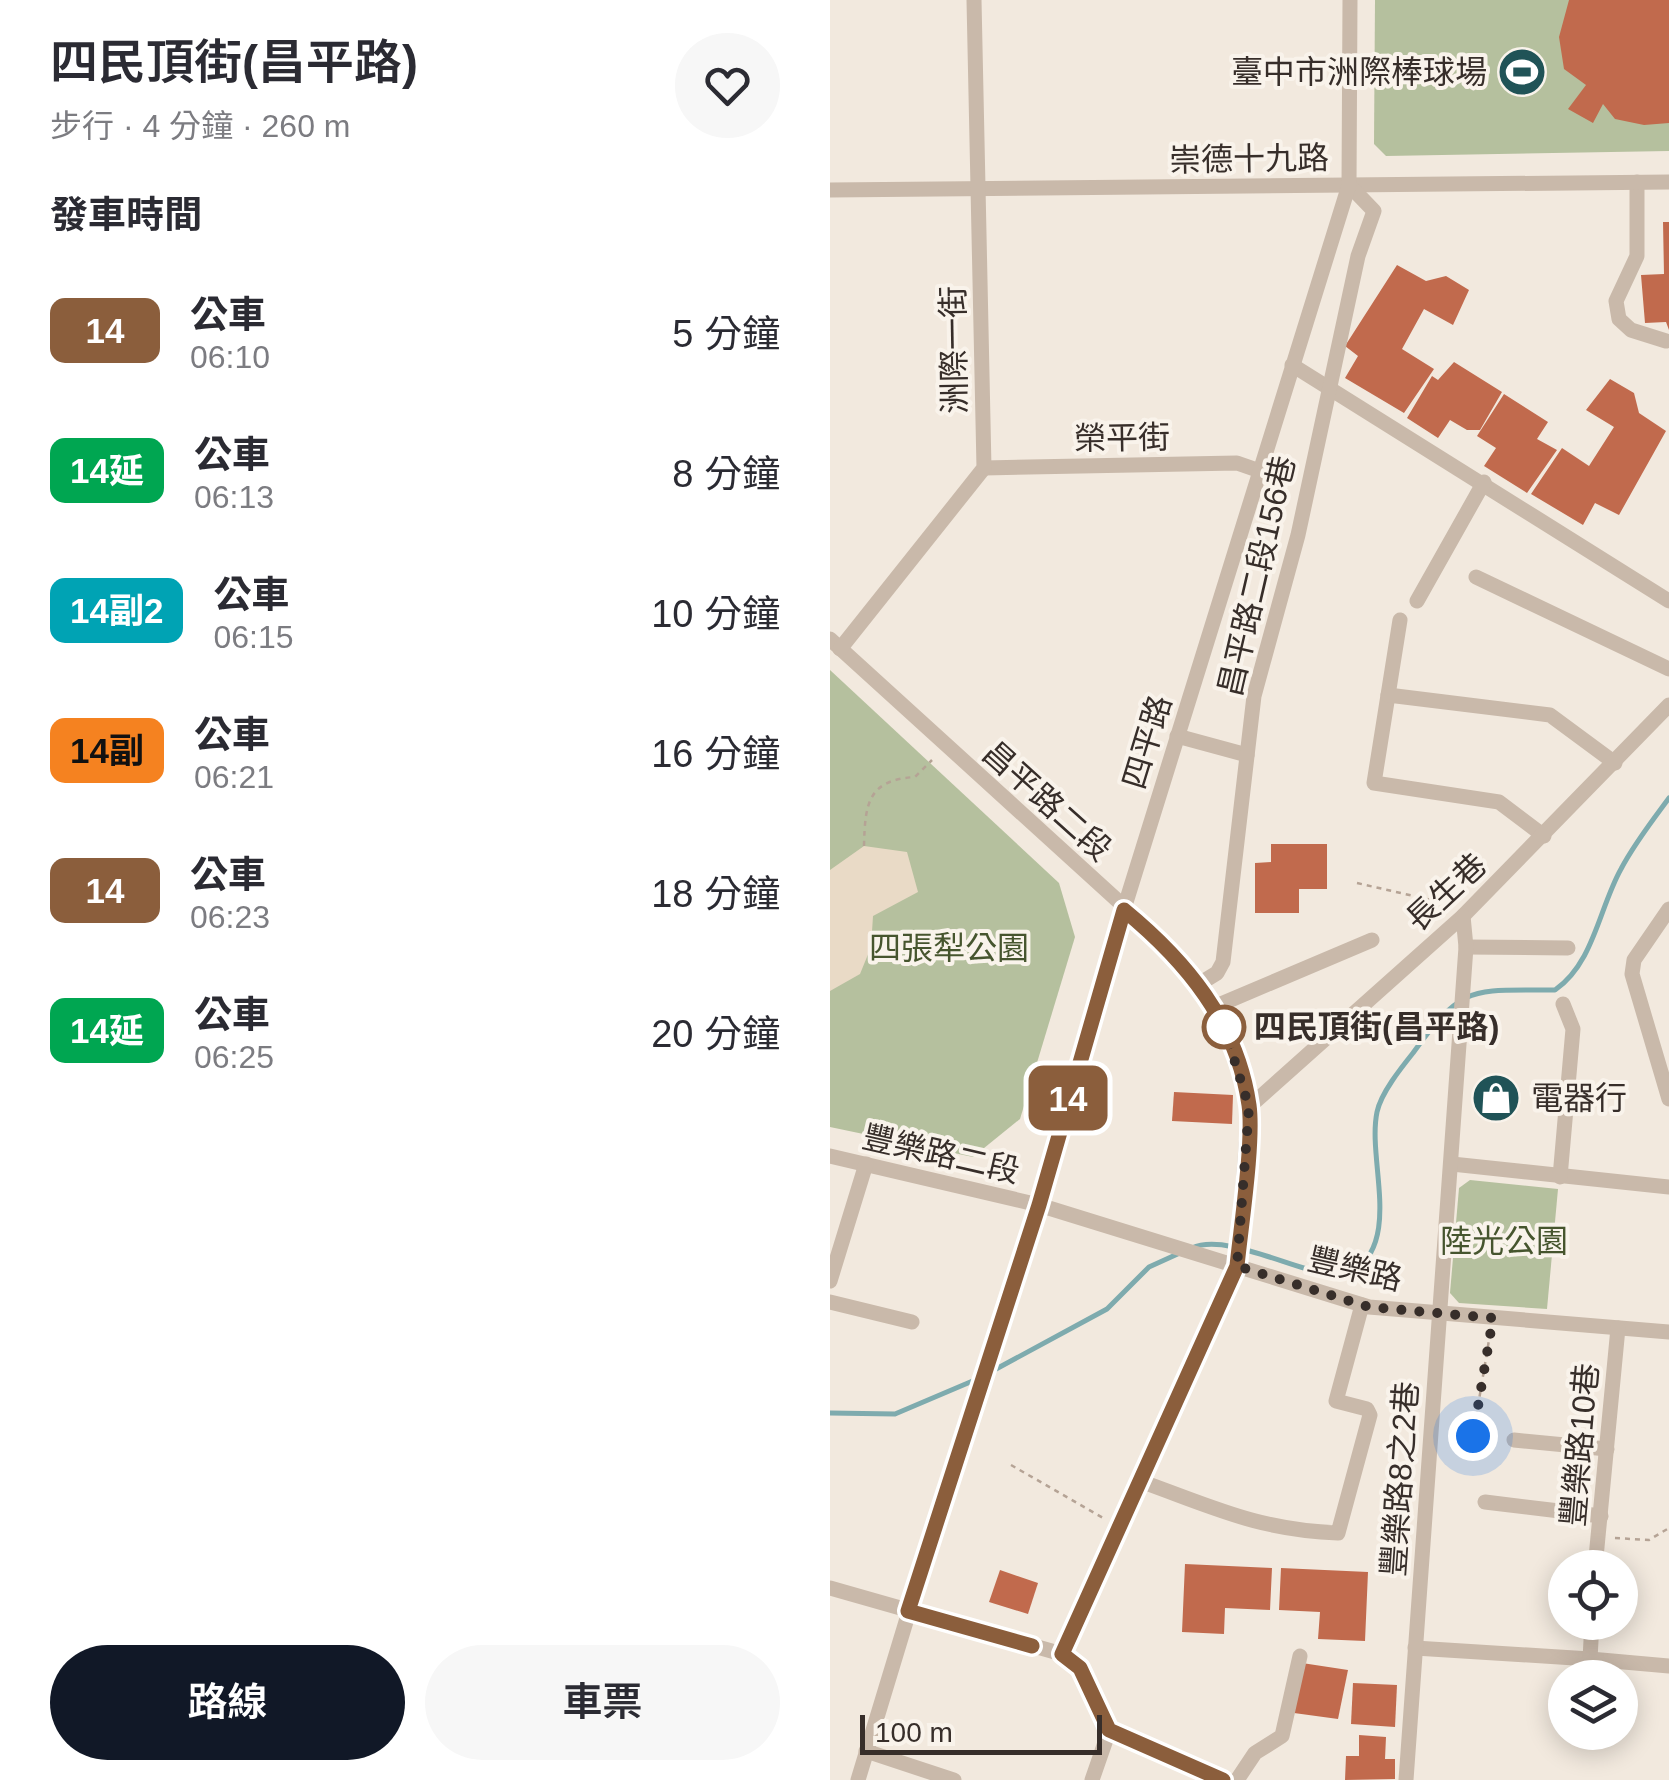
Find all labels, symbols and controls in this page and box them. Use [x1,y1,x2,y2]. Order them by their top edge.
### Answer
button: heart [675,33,780,138]
text: 四民頂街(昌平路) [50,36,418,89]
sports icon: 臺中市洲際棒球場 [1496,46,1548,98]
place label: 臺中市洲際棒球場 [1231,54,1487,90]
text: 步行 · 4 分鐘 · 260 m [50,108,351,144]
street label: 崇德十九路 [1169,140,1329,178]
text: 發車時間 [50,194,202,236]
street label: 洲際一街 [935,286,973,414]
text: 公車 [190,294,266,336]
text: 14 [86,311,124,350]
text: 5 分鐘 [672,313,780,355]
text: 06:10 [190,339,270,375]
street label: 榮平街 [1074,419,1170,457]
text: 公車 [194,434,270,476]
text: 14延 [70,451,144,490]
street label: 昌平路二段156巷 [1212,452,1302,700]
text: 8 分鐘 [672,453,780,495]
text: 06:13 [194,479,274,515]
text: 公車 [213,574,289,616]
text: 14副2 [70,591,163,630]
text: 10 分鐘 [651,593,780,635]
text: 06:15 [213,619,293,655]
street label: 四平路 [1116,691,1178,793]
text: 公車 [194,714,270,756]
text: 14副 [70,731,144,770]
text: 16 分鐘 [651,733,780,775]
street label: 昌平路二段 [975,734,1119,868]
text: 06:21 [194,759,274,795]
street label: 長生巷 [1399,846,1493,938]
text: 公車 [190,854,266,896]
text: 14 [86,871,124,910]
text: 18 分鐘 [651,873,780,915]
text: 06:23 [190,899,270,935]
park label: 四張犁公園 [869,930,1029,966]
text: 公車 [194,994,270,1036]
marker: 四民頂街(昌平路) [1203,1006,1245,1048]
place label: 四民頂街(昌平路) [1254,1009,1499,1045]
text: 14延 [70,1011,144,1050]
text: 20 分鐘 [651,1013,780,1055]
text: 06:25 [194,1039,274,1075]
line badge: 14 [1023,1066,1113,1130]
shop icon: 電器行 [1470,1072,1522,1124]
text: 14 [1049,1079,1087,1118]
place label: 電器行 [1531,1080,1627,1116]
street label: 豐樂路二段 [859,1118,1023,1190]
park label: 陸光公園 [1440,1223,1568,1259]
street label: 豐樂路 [1304,1241,1406,1297]
street label: 豐樂路10巷 [1555,1362,1605,1528]
street label: 豐樂路8之2巷 [1375,1380,1425,1578]
your location [1448,1411,1498,1461]
map controls [1548,1550,1638,1750]
button: locate [1548,1550,1638,1640]
button: 路線 [50,1645,405,1760]
button: 車票 [425,1645,780,1760]
button: layers [1548,1660,1638,1750]
scale bar [860,1710,1102,1754]
text: 100 m [875,1717,953,1748]

